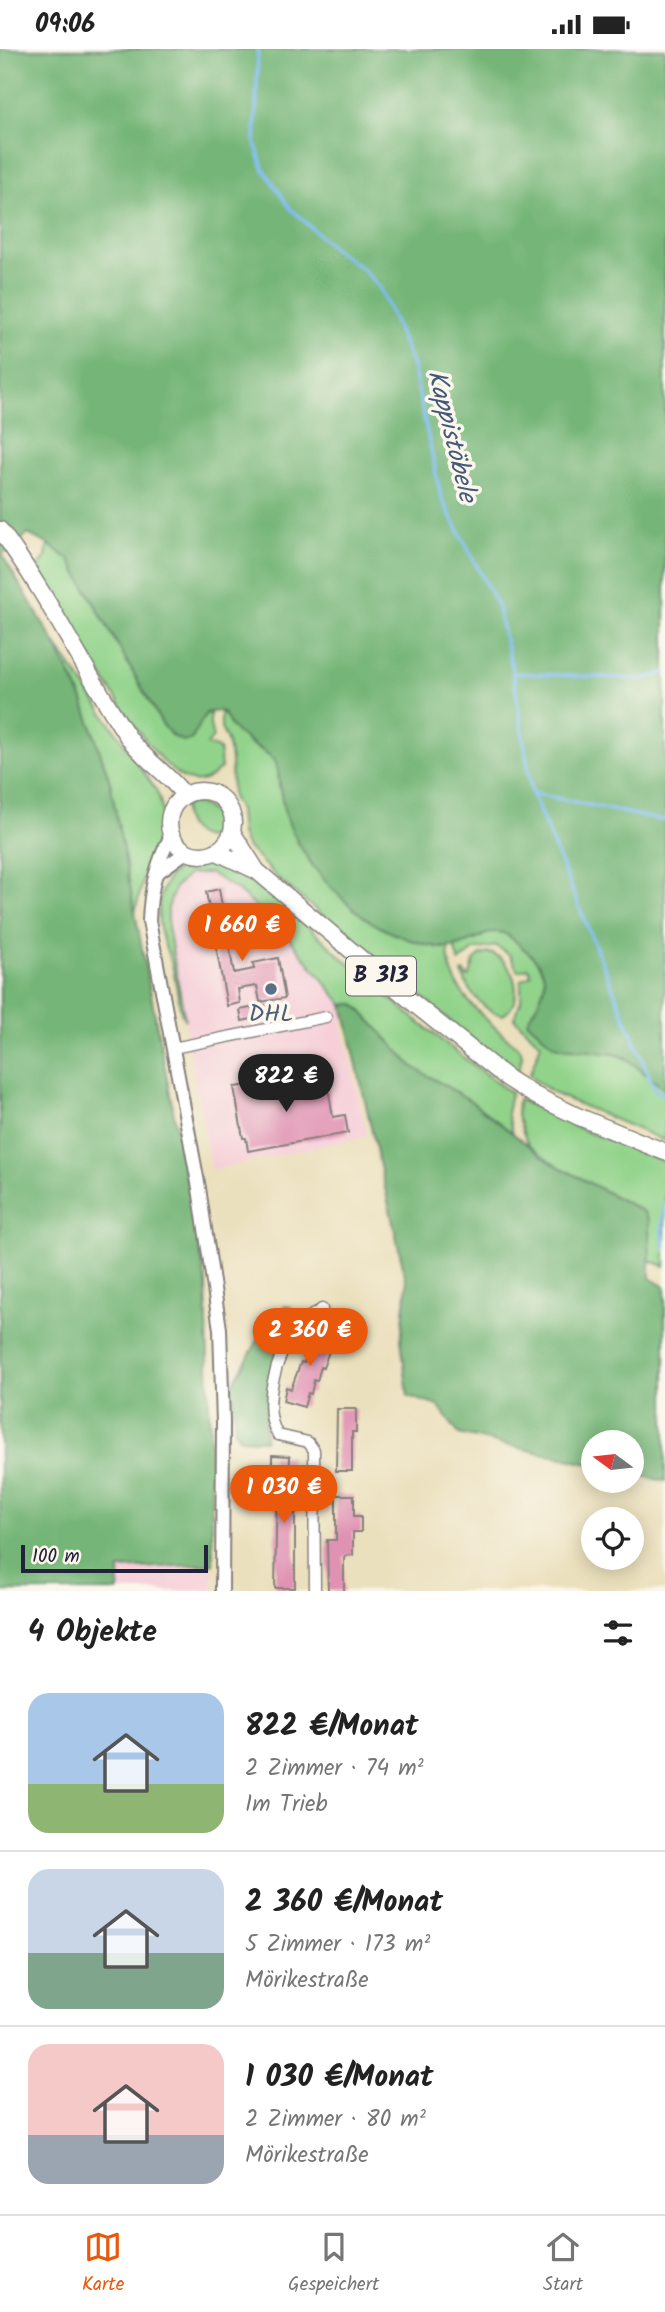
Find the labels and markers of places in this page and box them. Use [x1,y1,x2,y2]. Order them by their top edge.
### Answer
pin: 1 660 € [177,904,307,963]
marker: DHL [263,981,279,997]
place label: DHL [249,995,293,1034]
pin: 822 € [237,1055,335,1114]
pin: 2 360 € [245,1309,375,1368]
pin: 1 030 € [219,1465,349,1525]

